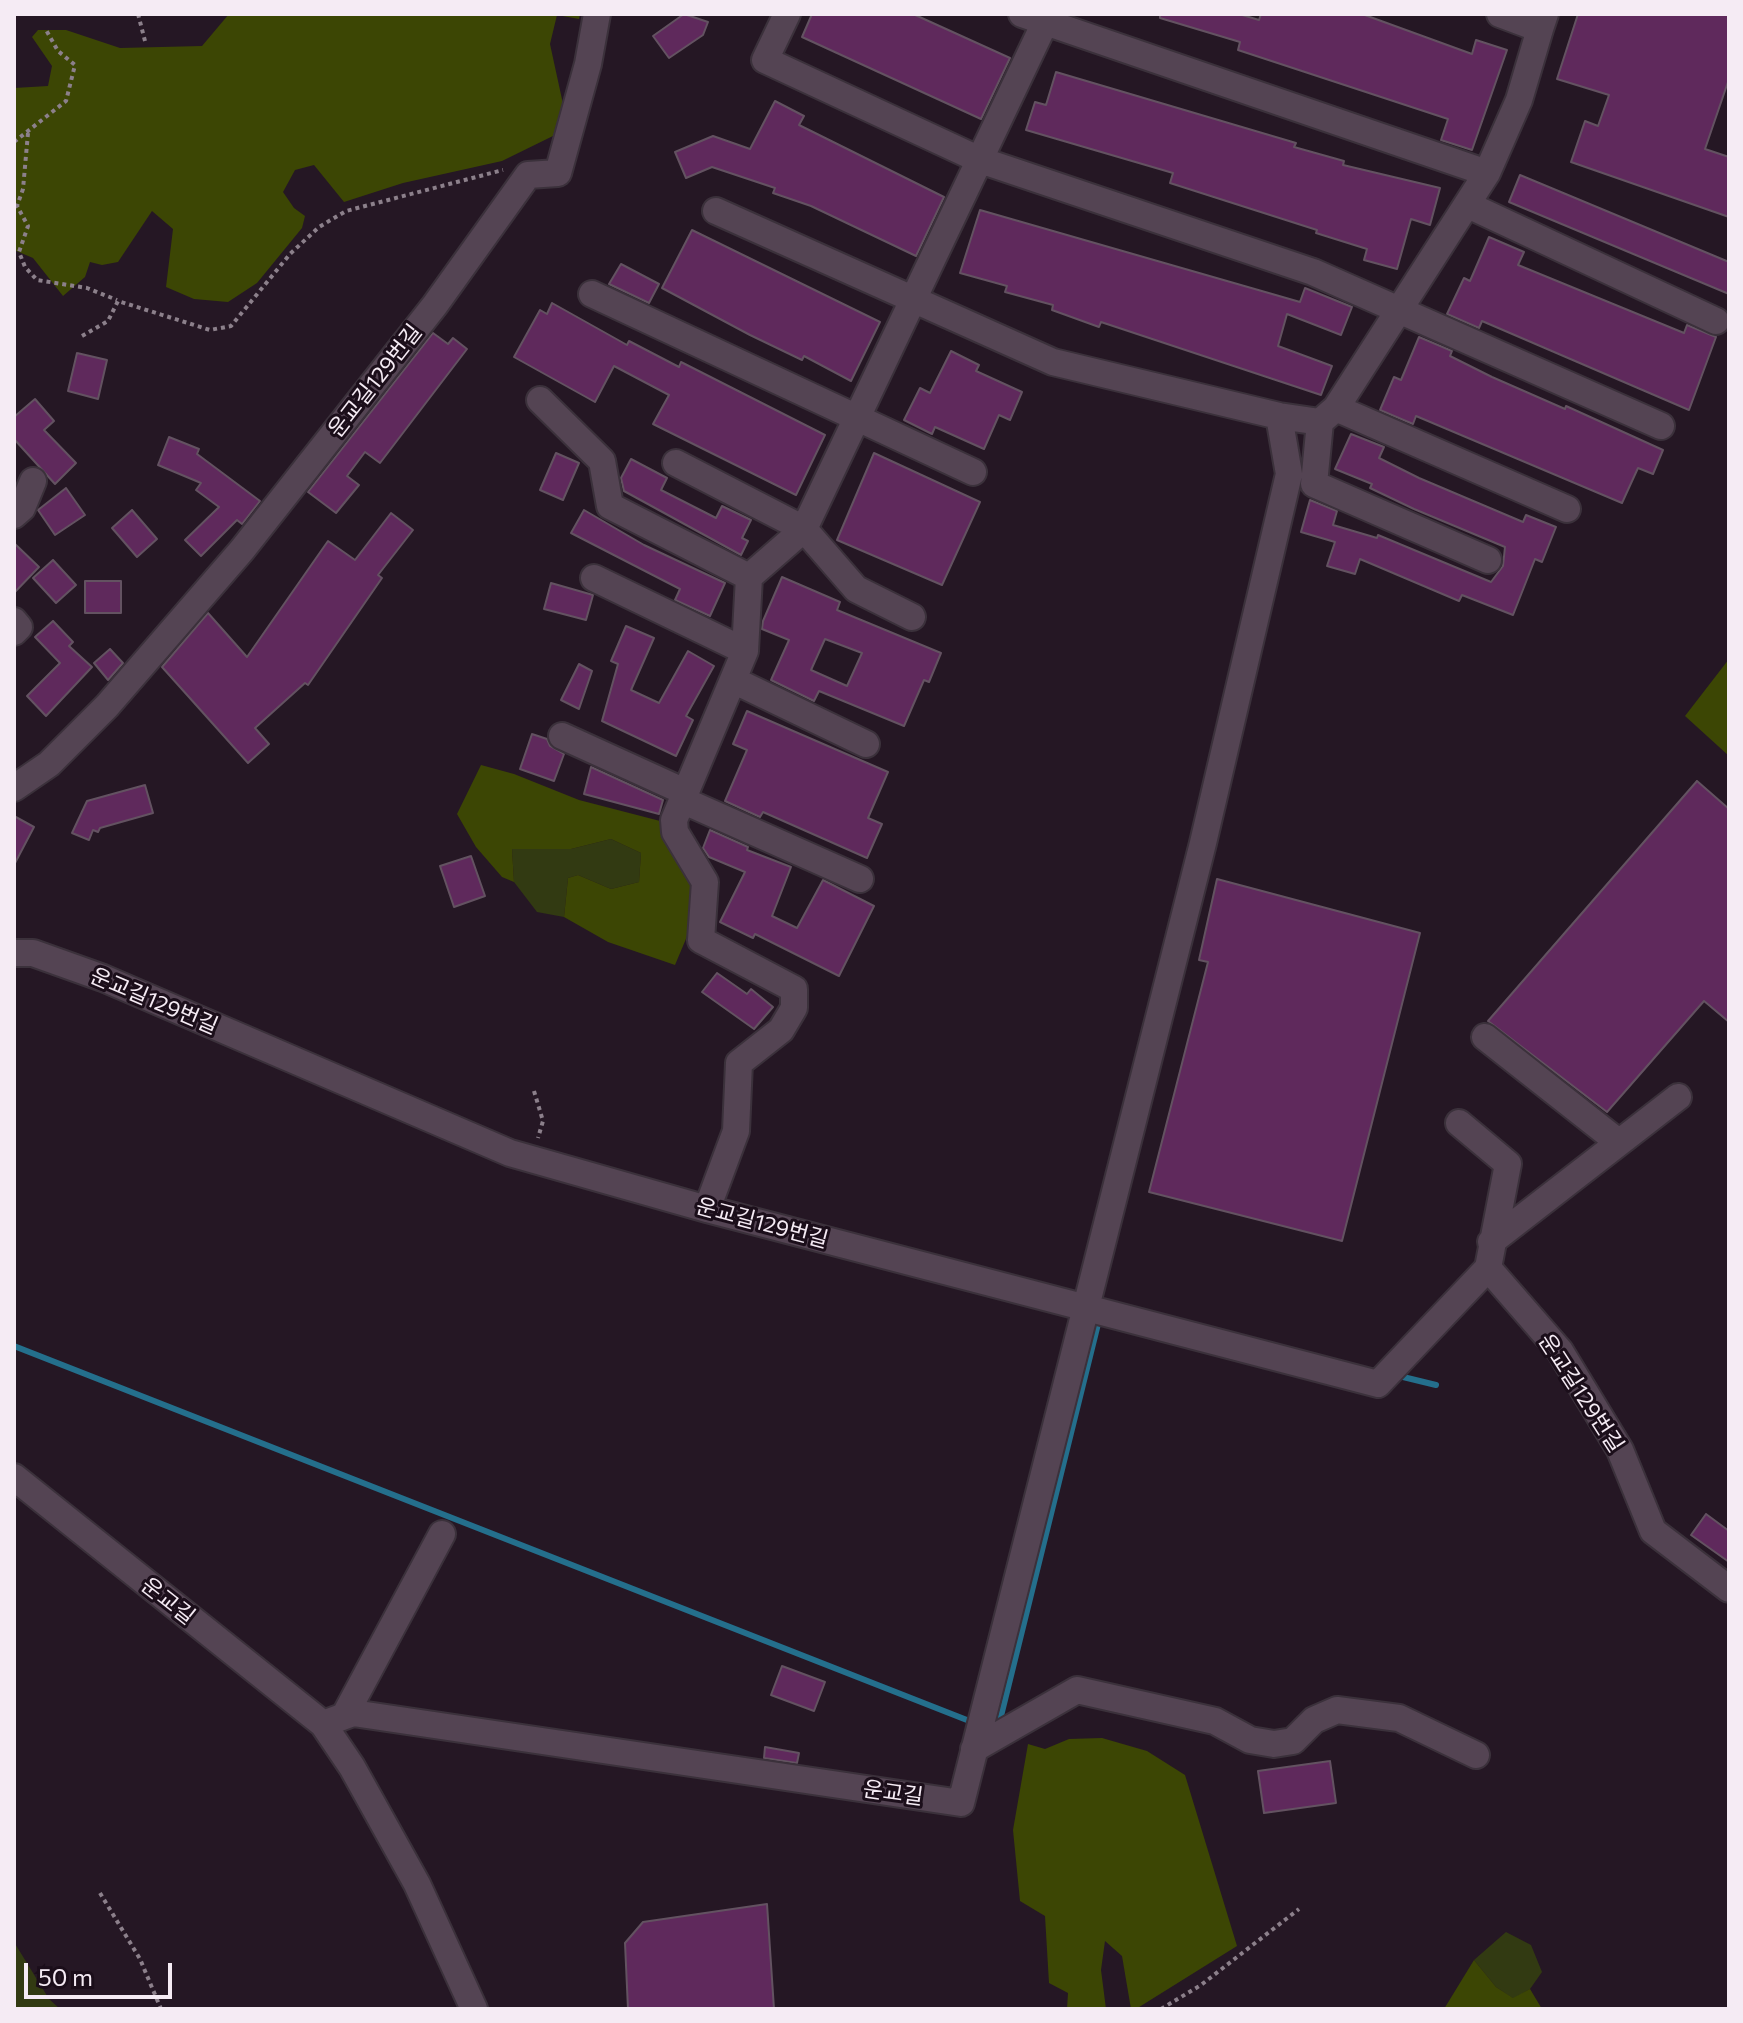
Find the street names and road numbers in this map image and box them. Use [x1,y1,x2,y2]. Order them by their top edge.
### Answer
street label: 운교길129번길 [323,319,427,443]
street label: 운교길129번길 [86,962,222,1040]
street label: 운교길129번길 [693,1193,831,1253]
street label: 운교길129번길 [1533,1329,1629,1457]
street label: 운교길 [136,1572,200,1630]
street label: 운교길 [861,1776,925,1810]

